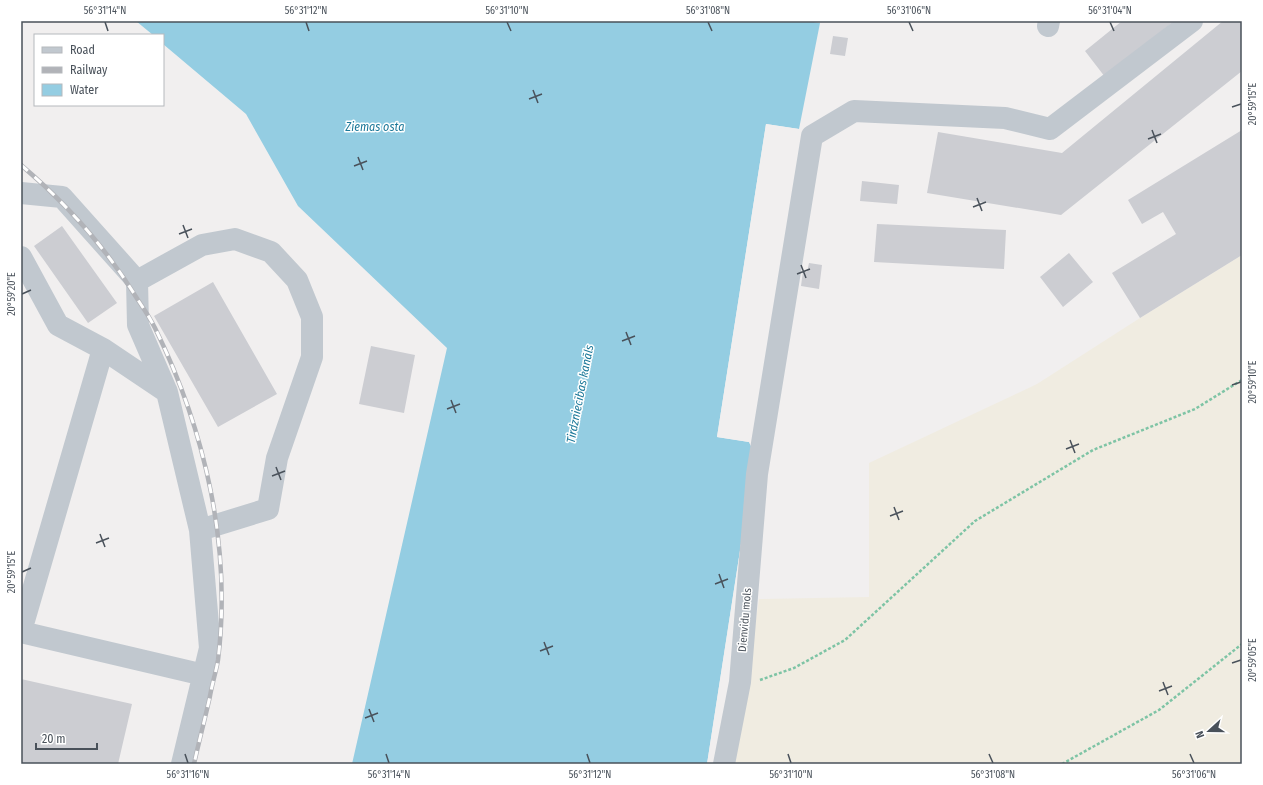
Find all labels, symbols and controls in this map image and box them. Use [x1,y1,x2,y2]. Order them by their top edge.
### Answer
text: 56°31'14"N [84,5,126,17]
text: 56°31'12"N [285,5,327,17]
text: 56°31'10"N [485,5,529,17]
text: 56°31'08"N [686,5,730,17]
text: 56°31'06"N [887,5,931,17]
text: 56°31'04"N [1088,5,1132,17]
legend [34,34,164,106]
text: Road [70,43,95,57]
text: Railway [70,63,108,77]
text: Water [70,83,99,97]
text: 20°59'15"E [1247,83,1259,125]
water label: Ziemas osta [345,120,404,134]
text: 20°59'20"E [6,272,18,316]
water label: Tirdzniecības kanāls [564,344,596,444]
text: 20°59'10"E [1247,360,1259,404]
text: 20°59'15"E [6,551,18,593]
street label: Dienvidu mols [736,587,754,652]
text: 20°59'05"E [1247,638,1259,682]
north arrow [1189,711,1229,751]
scale bar [36,725,97,751]
text: N [1193,729,1207,740]
text: 20 m [42,732,66,746]
text: 56°31'16"N [167,769,209,781]
text: 56°31'14"N [368,769,410,781]
text: 56°31'12"N [569,769,611,781]
text: 56°31'10"N [769,769,813,781]
text: 56°31'08"N [971,769,1015,781]
text: 56°31'06"N [1172,769,1216,781]

